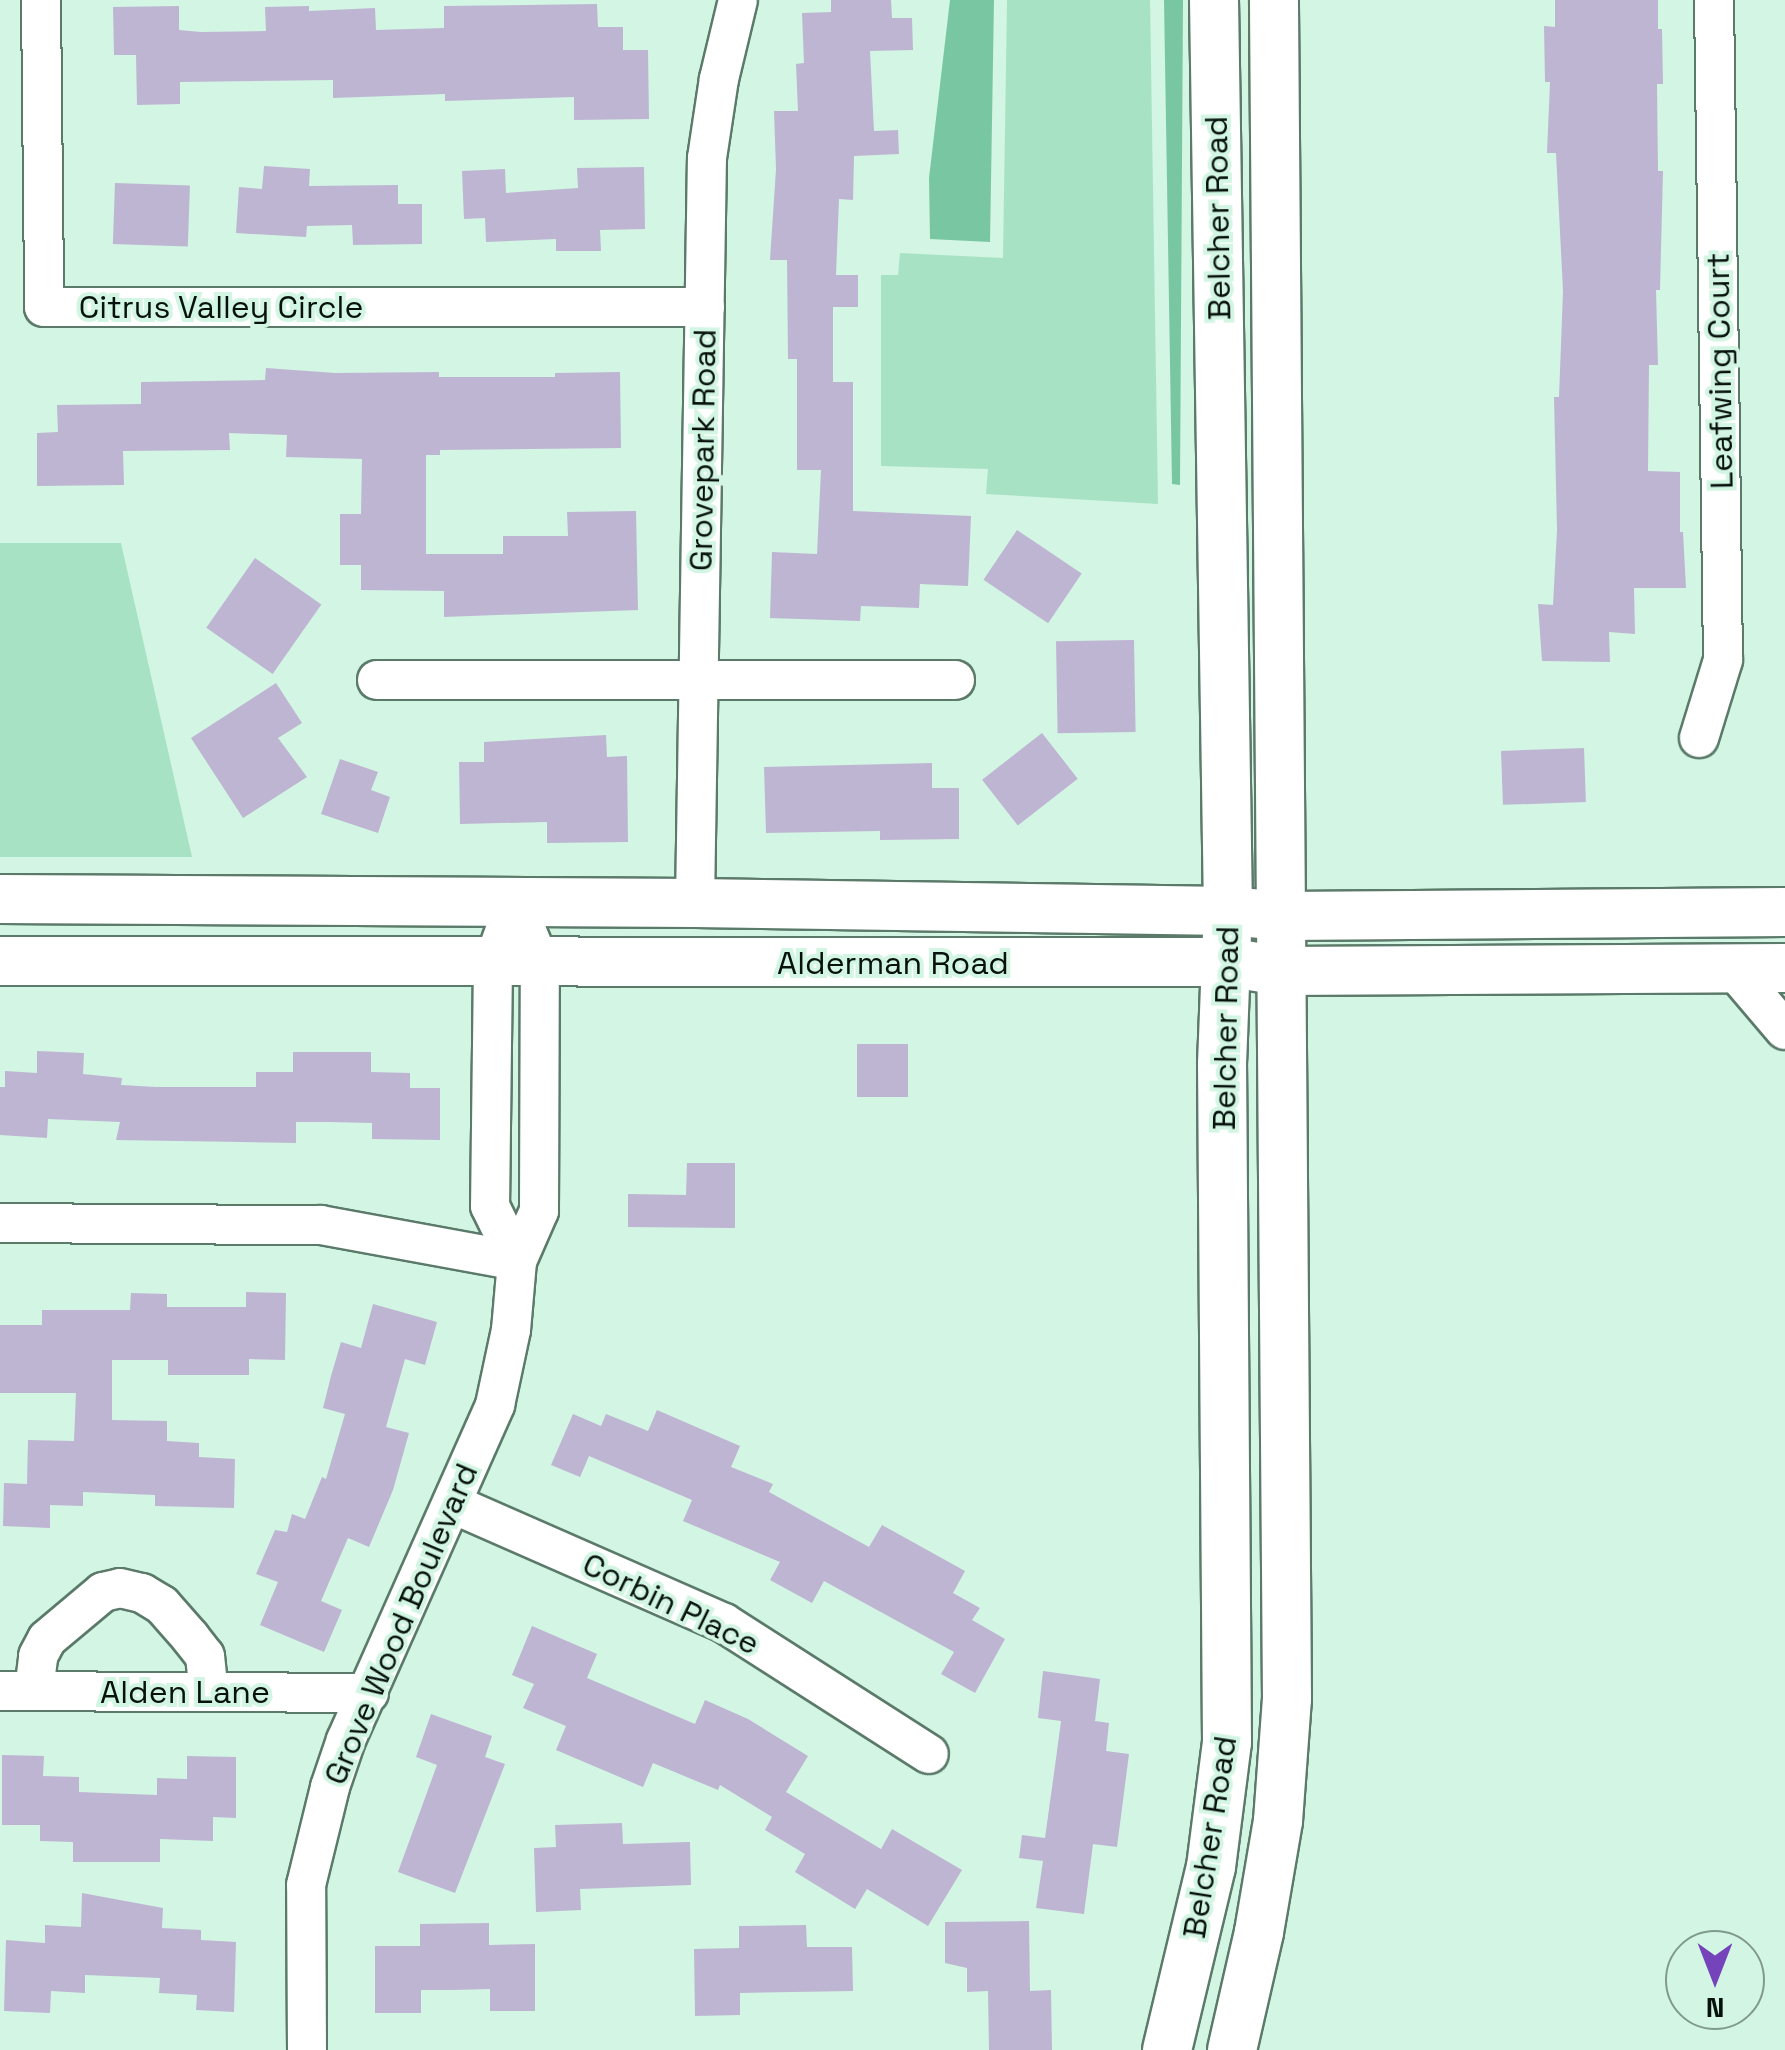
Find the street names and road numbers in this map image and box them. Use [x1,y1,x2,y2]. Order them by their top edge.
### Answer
street label: Belcher Road [1197,115,1239,321]
street label: Leafwing Court [1699,252,1741,490]
street label: Citrus Valley Circle [78,288,364,326]
street label: Grovepark Road [682,329,724,571]
street label: Belcher Road [1205,925,1247,1131]
street label: Alderman Road [777,944,1009,982]
street label: Grove Wood Boulevard [316,1458,486,1790]
street label: Corbin Place [576,1545,766,1663]
street label: Alden Lane [100,1673,270,1711]
street label: Belcher Road [1175,1733,1245,1941]

